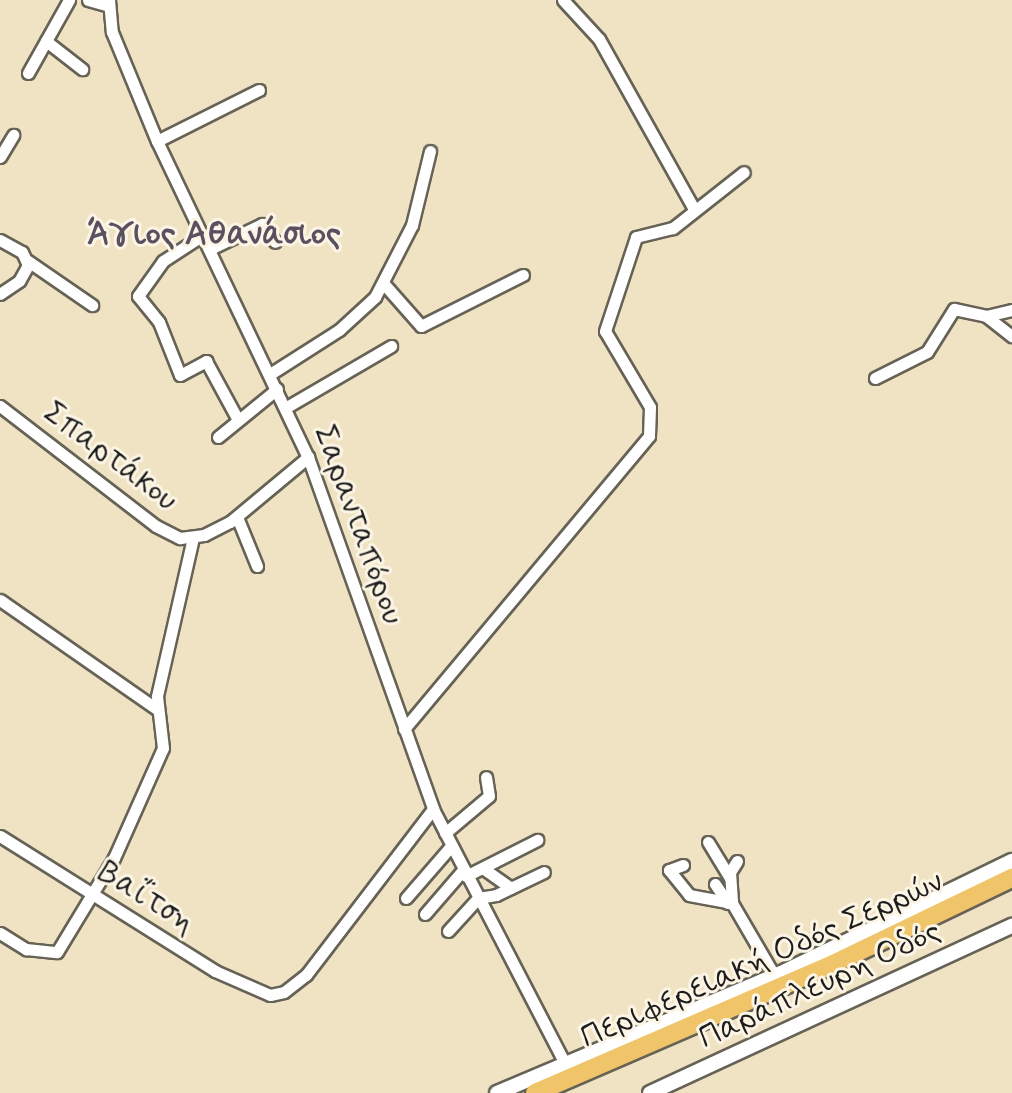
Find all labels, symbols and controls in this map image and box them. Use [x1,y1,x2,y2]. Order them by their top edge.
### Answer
district label: Άγιος Αθανάσιος [87,215,341,255]
street label: Σπαρτάκου [35,394,185,520]
street label: Σαρανταπόρου [304,420,412,630]
street label: Βαΐτση [90,853,202,943]
street label: Περιφερειακή Οδός Σερρών [575,863,949,1057]
street label: Παράπλευρη Οδός [693,912,947,1058]

